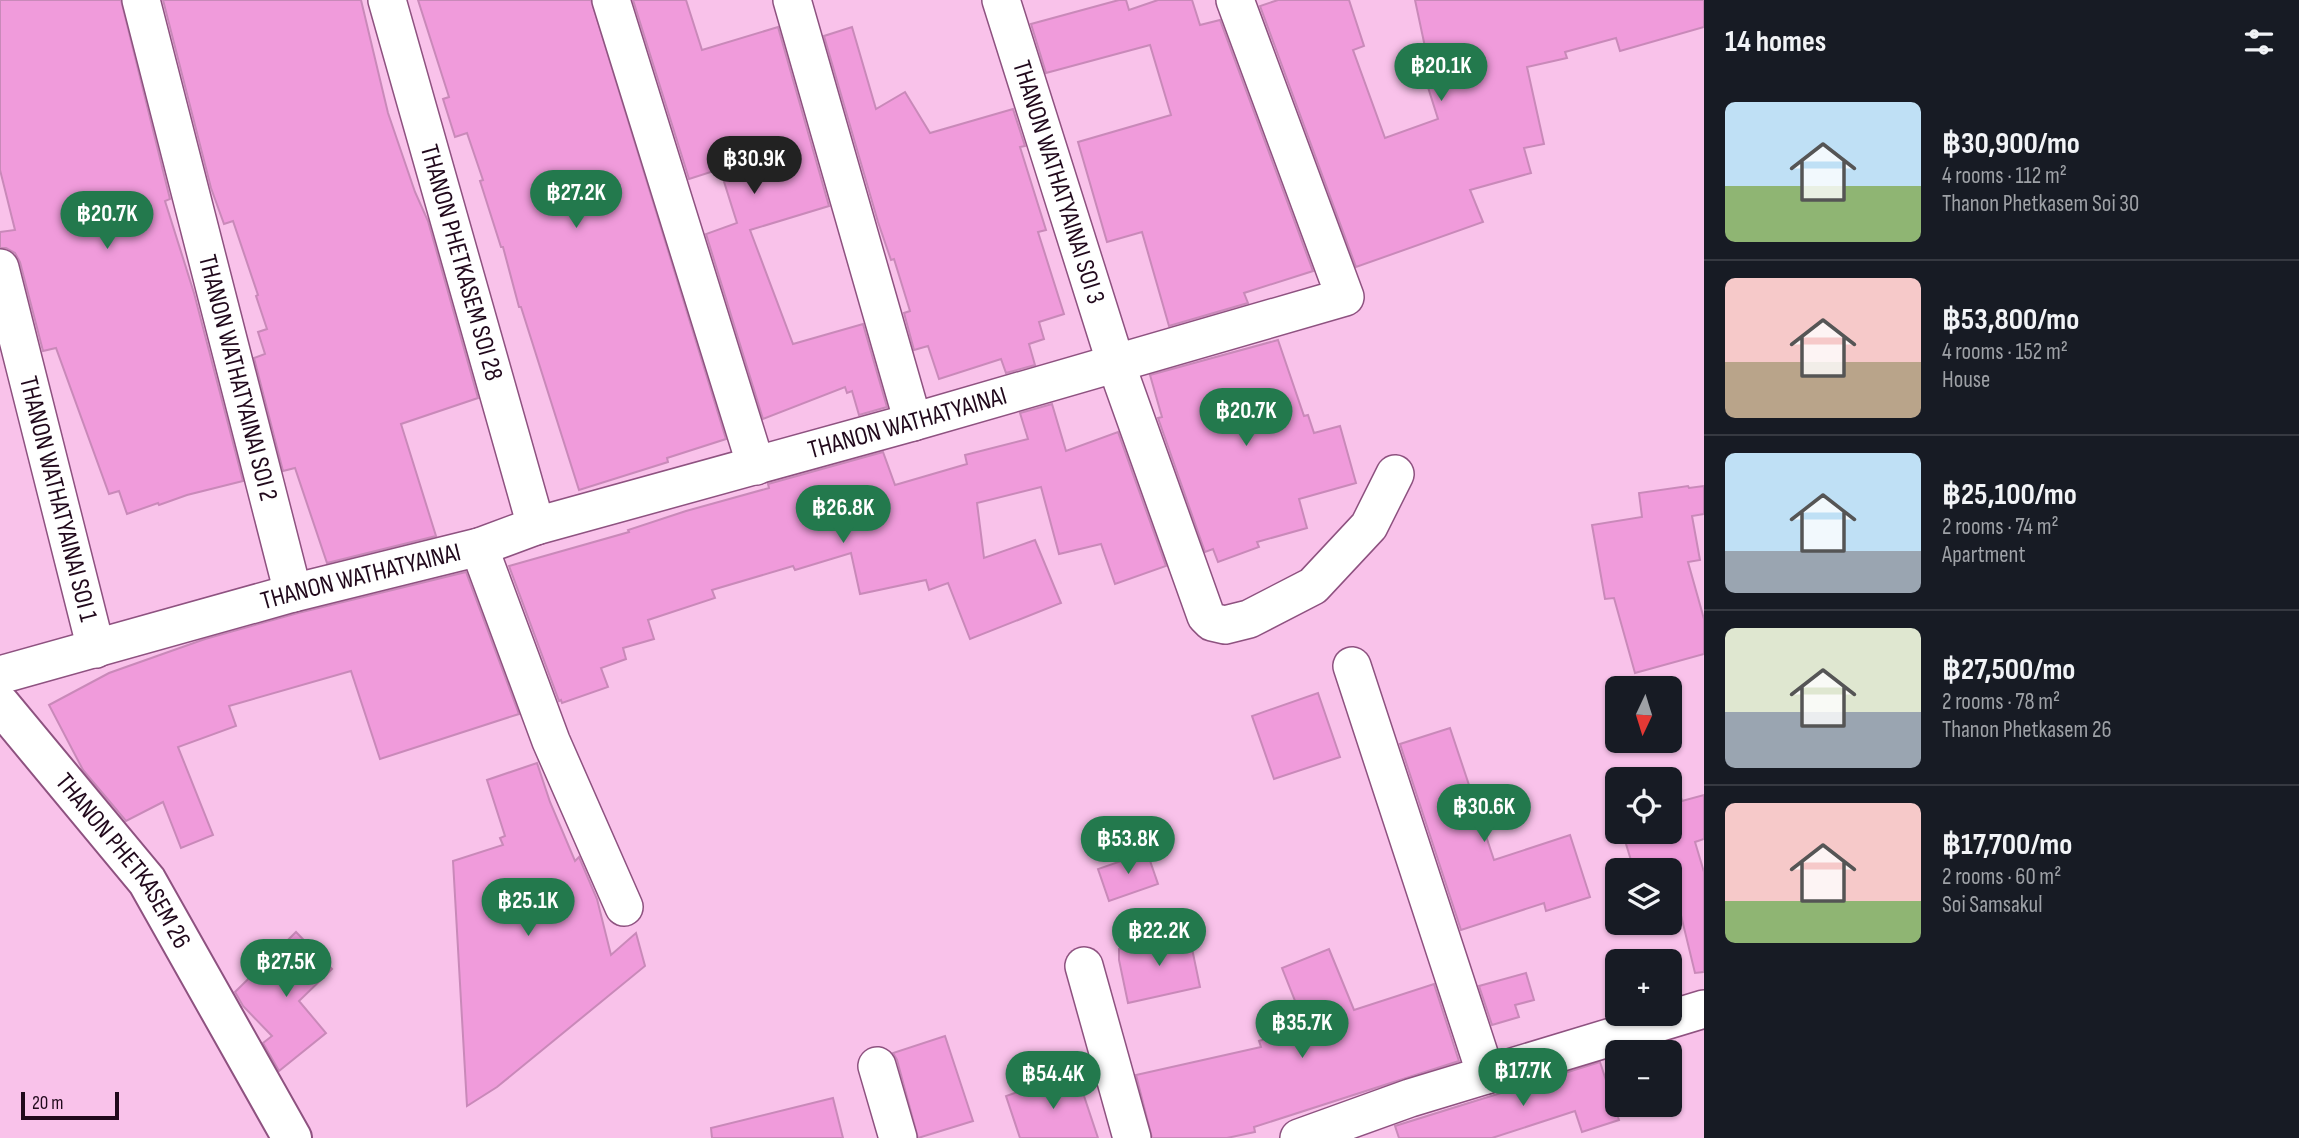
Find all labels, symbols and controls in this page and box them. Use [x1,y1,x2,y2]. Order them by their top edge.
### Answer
icon: filters [2240,23,2278,61]
text: 14 homes [1725,24,1826,60]
pin: ฿20.1K [1384,43,1498,103]
text: ฿20.1K [1410,52,1472,80]
street label: THANON WATHATYAINAI SOI 3 [1006,57,1111,308]
text: ฿30,900/mo [1942,126,2080,162]
icon: home [1781,130,1865,214]
pin: ฿30.9K [697,136,811,196]
street label: THANON PHETKASEM SOI 28 [413,141,510,384]
text: ฿30.9K [723,145,785,173]
text: 4 rooms · 112 m² [1942,162,2067,190]
pin: ฿27.2K [519,170,633,230]
text: ฿27.2K [546,179,606,207]
text: Thanon Phetkasem Soi 30 [1942,190,2139,218]
pin: ฿20.7K [50,191,164,251]
text: ฿20.7K [76,200,138,228]
street label: THANON WATHATYAINAI SOI 2 [191,251,284,504]
text: ฿53,800/mo [1942,302,2079,338]
icon: home [1781,306,1865,390]
text: 4 rooms · 152 m² [1942,338,2068,366]
text: House [1942,366,1990,394]
street label: THANON WATHATYAINAI SOI 1 [12,373,104,625]
street label: THANON WATHATYAINAI [805,380,1010,466]
pin: ฿20.7K [1189,388,1303,448]
text: ฿20.7K [1215,397,1277,425]
text: ฿25,100/mo [1942,477,2077,513]
icon: home [1781,481,1865,565]
pin: ฿26.8K [786,486,900,545]
text: ฿26.8K [812,494,874,522]
text: 2 rooms · 74 m² [1942,513,2059,541]
street label: THANON WATHATYAINAI [257,537,464,617]
text: Apartment [1942,541,2026,569]
text: ฿27,500/mo [1942,652,2075,688]
icon: home [1781,656,1865,740]
north arrow [1605,676,1682,752]
map controls [1605,676,1682,1117]
text: 2 rooms · 78 m² [1942,688,2060,716]
text: Thanon Phetkasem 26 [1942,716,2112,744]
street label: THANON PHETKASEM 26 [49,767,197,954]
button: locate [1605,767,1682,844]
pin: ฿30.6K [1427,784,1541,844]
text: ฿30.6K [1453,793,1515,821]
pin: ฿53.8K [1071,816,1185,876]
text: ฿53.8K [1097,825,1159,853]
text: ฿17,700/mo [1942,827,2072,863]
icon: home [1781,831,1865,915]
button: layers [1605,858,1682,935]
text: 2 rooms · 60 m² [1942,863,2061,891]
pin: ฿25.1K [471,878,585,938]
text: ฿25.1K [498,887,558,915]
text: Soi Samsakul [1942,891,2043,919]
pin: ฿22.2K [1102,908,1216,968]
text: ฿22.2K [1128,917,1190,945]
pin: ฿27.5K [229,940,343,999]
text: ฿27.5K [256,948,316,976]
button: + [1605,949,1682,1026]
pin: ฿35.7K [1245,1000,1359,1060]
text: ฿35.7K [1272,1009,1332,1037]
button: − [1605,1040,1682,1117]
pin: ฿17.7K [1466,1048,1580,1108]
pin: ฿54.4K [996,1052,1110,1111]
text: ฿17.7K [1494,1057,1552,1085]
text: ฿54.4K [1022,1060,1084,1088]
scale bar [21,1089,119,1121]
text: 20 m [32,1092,64,1115]

